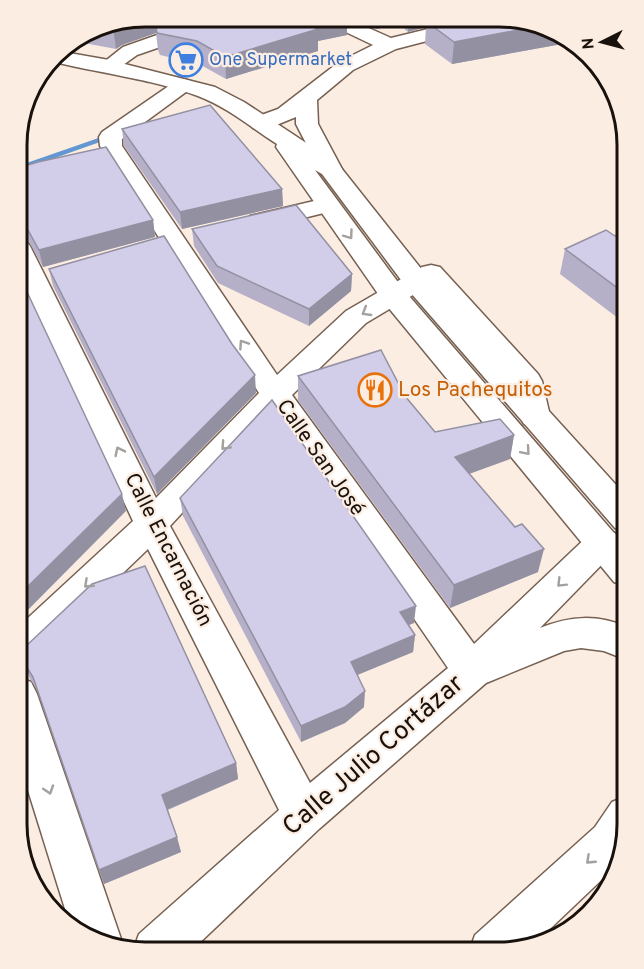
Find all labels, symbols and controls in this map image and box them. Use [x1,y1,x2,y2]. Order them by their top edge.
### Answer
north arrow [572,12,632,72]
text: N [579,37,600,50]
supermarket icon: One Supermarket [168,42,204,78]
place label: One Supermarket [209,49,352,72]
one-way arrow [342,229,353,240]
one-way arrow [362,304,372,316]
one-way arrow [239,340,250,351]
restaurant icon: Los Pachequitos [357,372,393,408]
place label: Los Pachequitos [398,377,553,404]
street label: Calle San José [270,394,370,522]
one-way arrow [221,439,232,450]
one-way arrow [519,444,530,455]
one-way arrow [114,447,126,458]
street label: Calle Encarnación [118,469,218,631]
one-way arrow [558,575,569,586]
one-way arrow [84,577,94,588]
street label: Calle Julio Cortázar [277,668,471,844]
one-way arrow [41,784,54,795]
one-way arrow [586,853,596,864]

